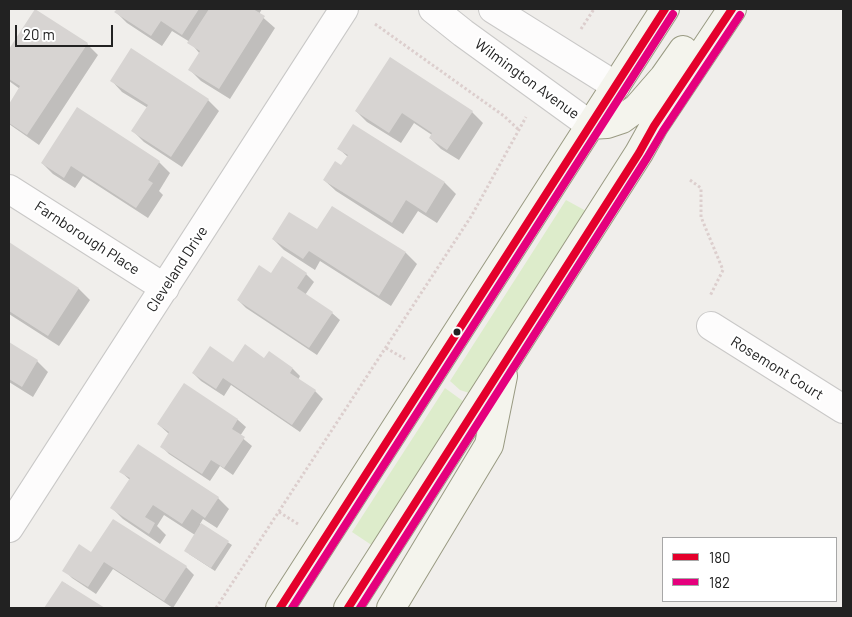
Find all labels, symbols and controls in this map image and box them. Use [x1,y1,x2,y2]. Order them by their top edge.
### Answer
scale bar [18,15,115,47]
text: 20 m [23,25,55,43]
street label: Wilmington Avenue [471,35,583,123]
street label: Farnborough Place [31,197,143,279]
street label: Cleveland Drive [143,223,211,315]
unlabelled marker [452,327,462,337]
street label: Rosemont Court [727,332,827,404]
legend [662,537,837,602]
text: 180 [709,548,731,566]
text: 182 [709,573,730,591]

